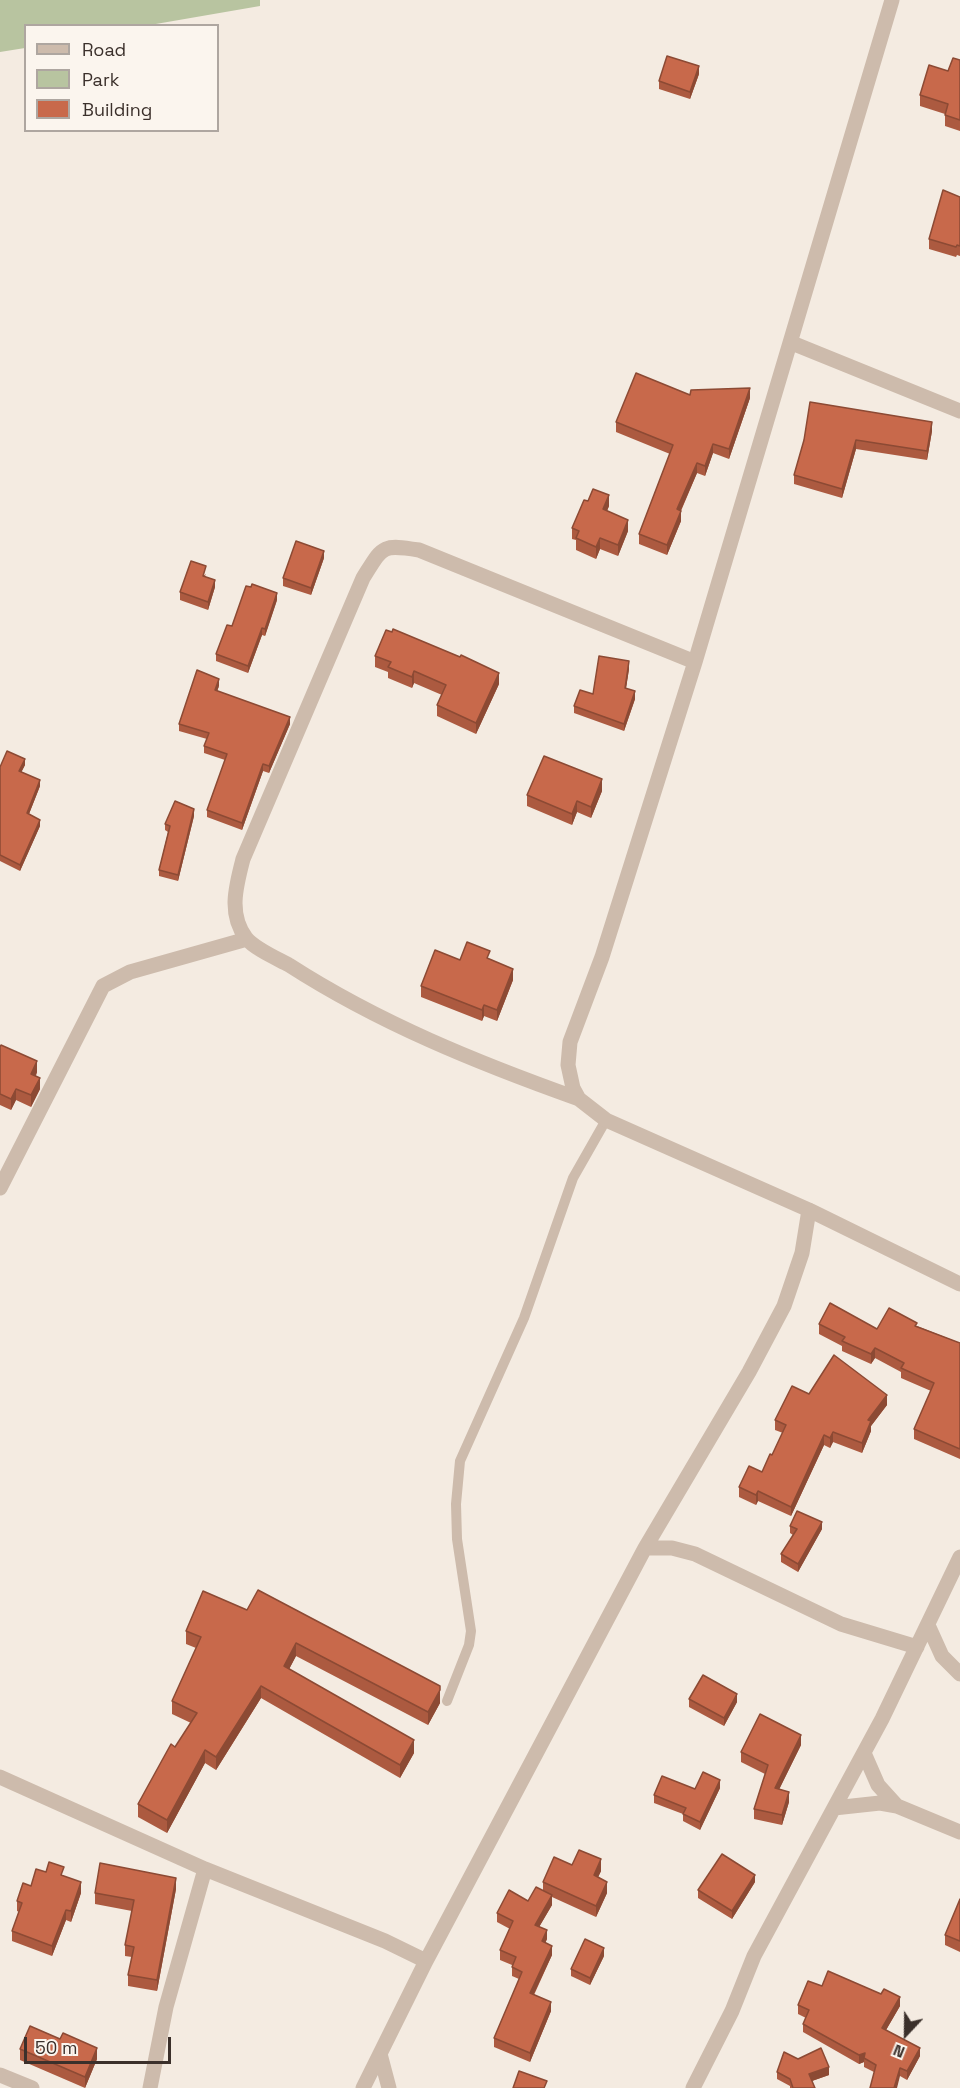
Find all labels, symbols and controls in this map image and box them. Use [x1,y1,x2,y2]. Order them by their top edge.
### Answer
legend [24,24,219,132]
text: Road [82,38,126,61]
text: Park [82,68,119,91]
text: Building [82,98,152,121]
north arrow [876,2004,936,2064]
scale bar [27,2025,174,2063]
text: 50 m [35,2036,77,2059]
text: N [890,2039,908,2063]

